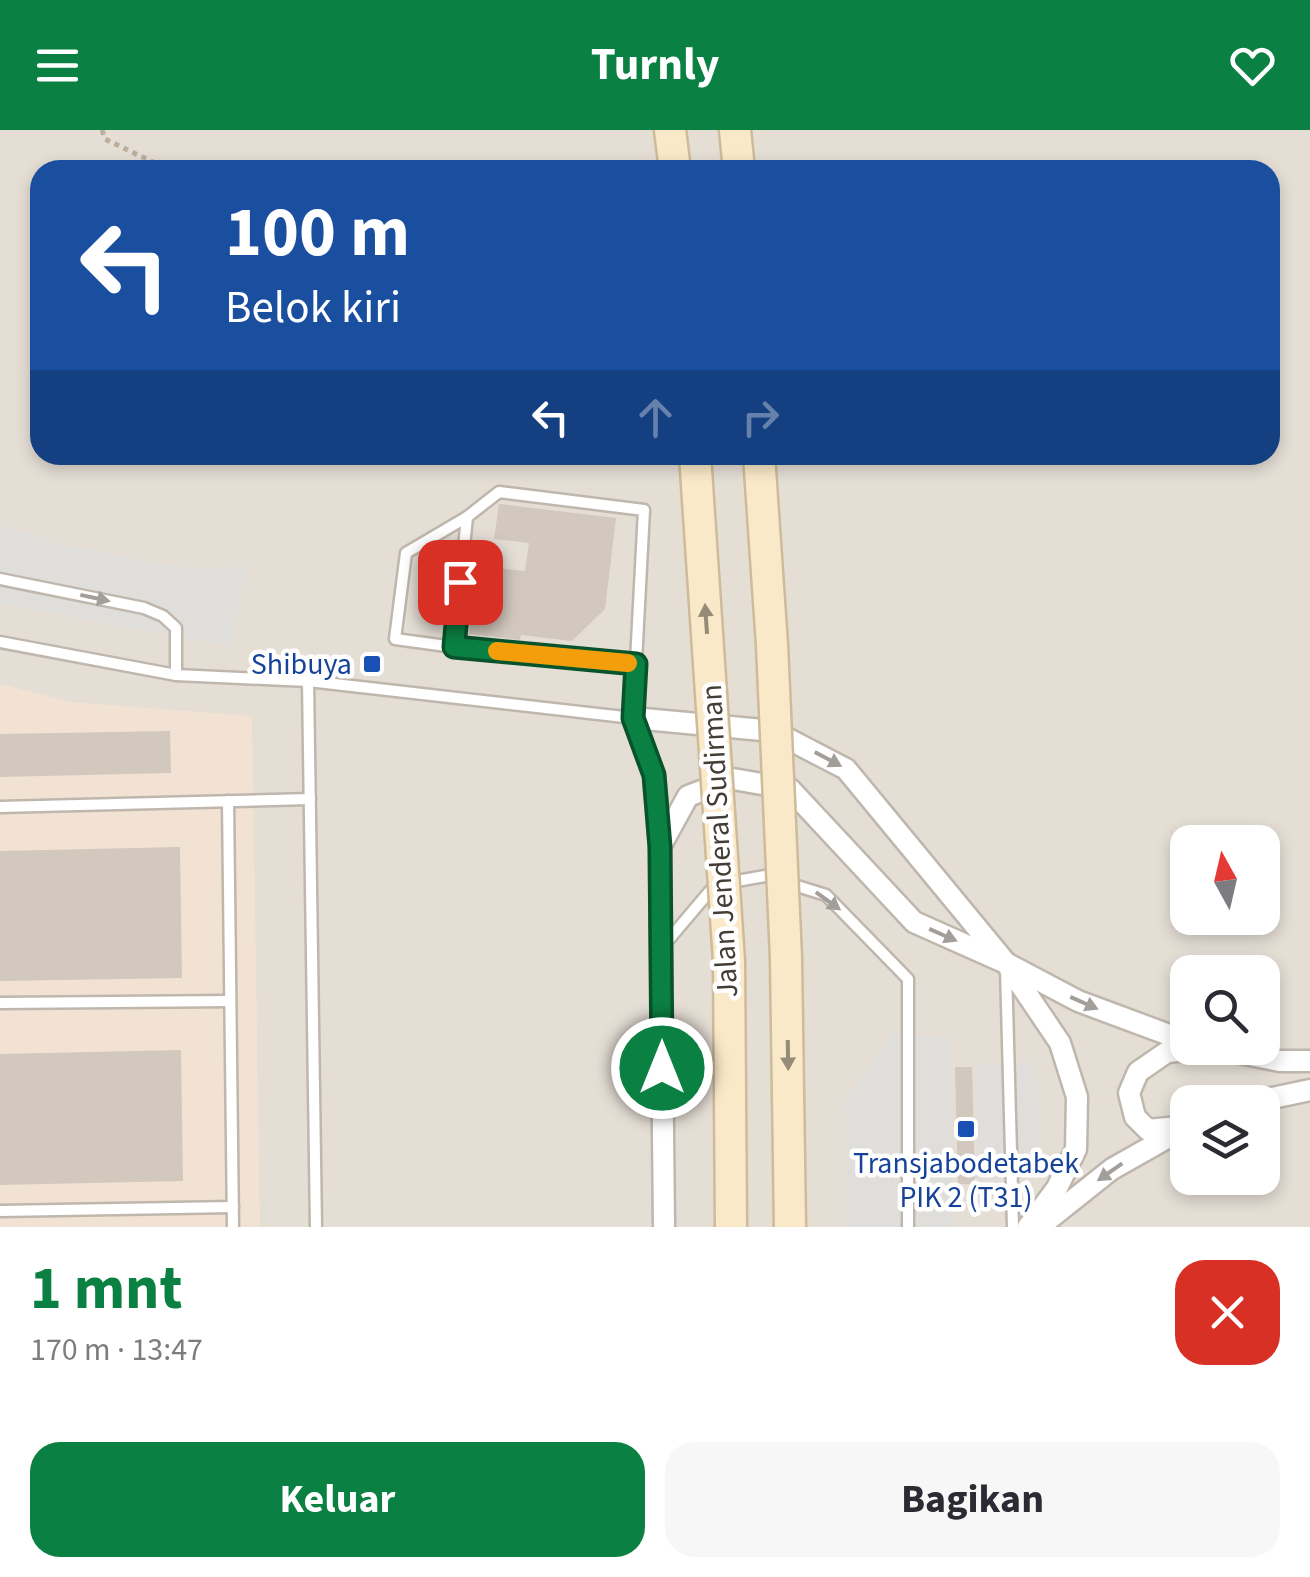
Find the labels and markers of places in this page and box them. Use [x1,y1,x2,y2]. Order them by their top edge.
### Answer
pin [418,540,503,625]
place label: Shibuya [251,643,352,686]
marker: Shibuya [361,653,383,675]
marker: Transjabodetabek PIK 2 (T31) [955,1118,977,1140]
place label: Transjabodetabek PIK 2 (T31) [853,1142,1079,1219]

